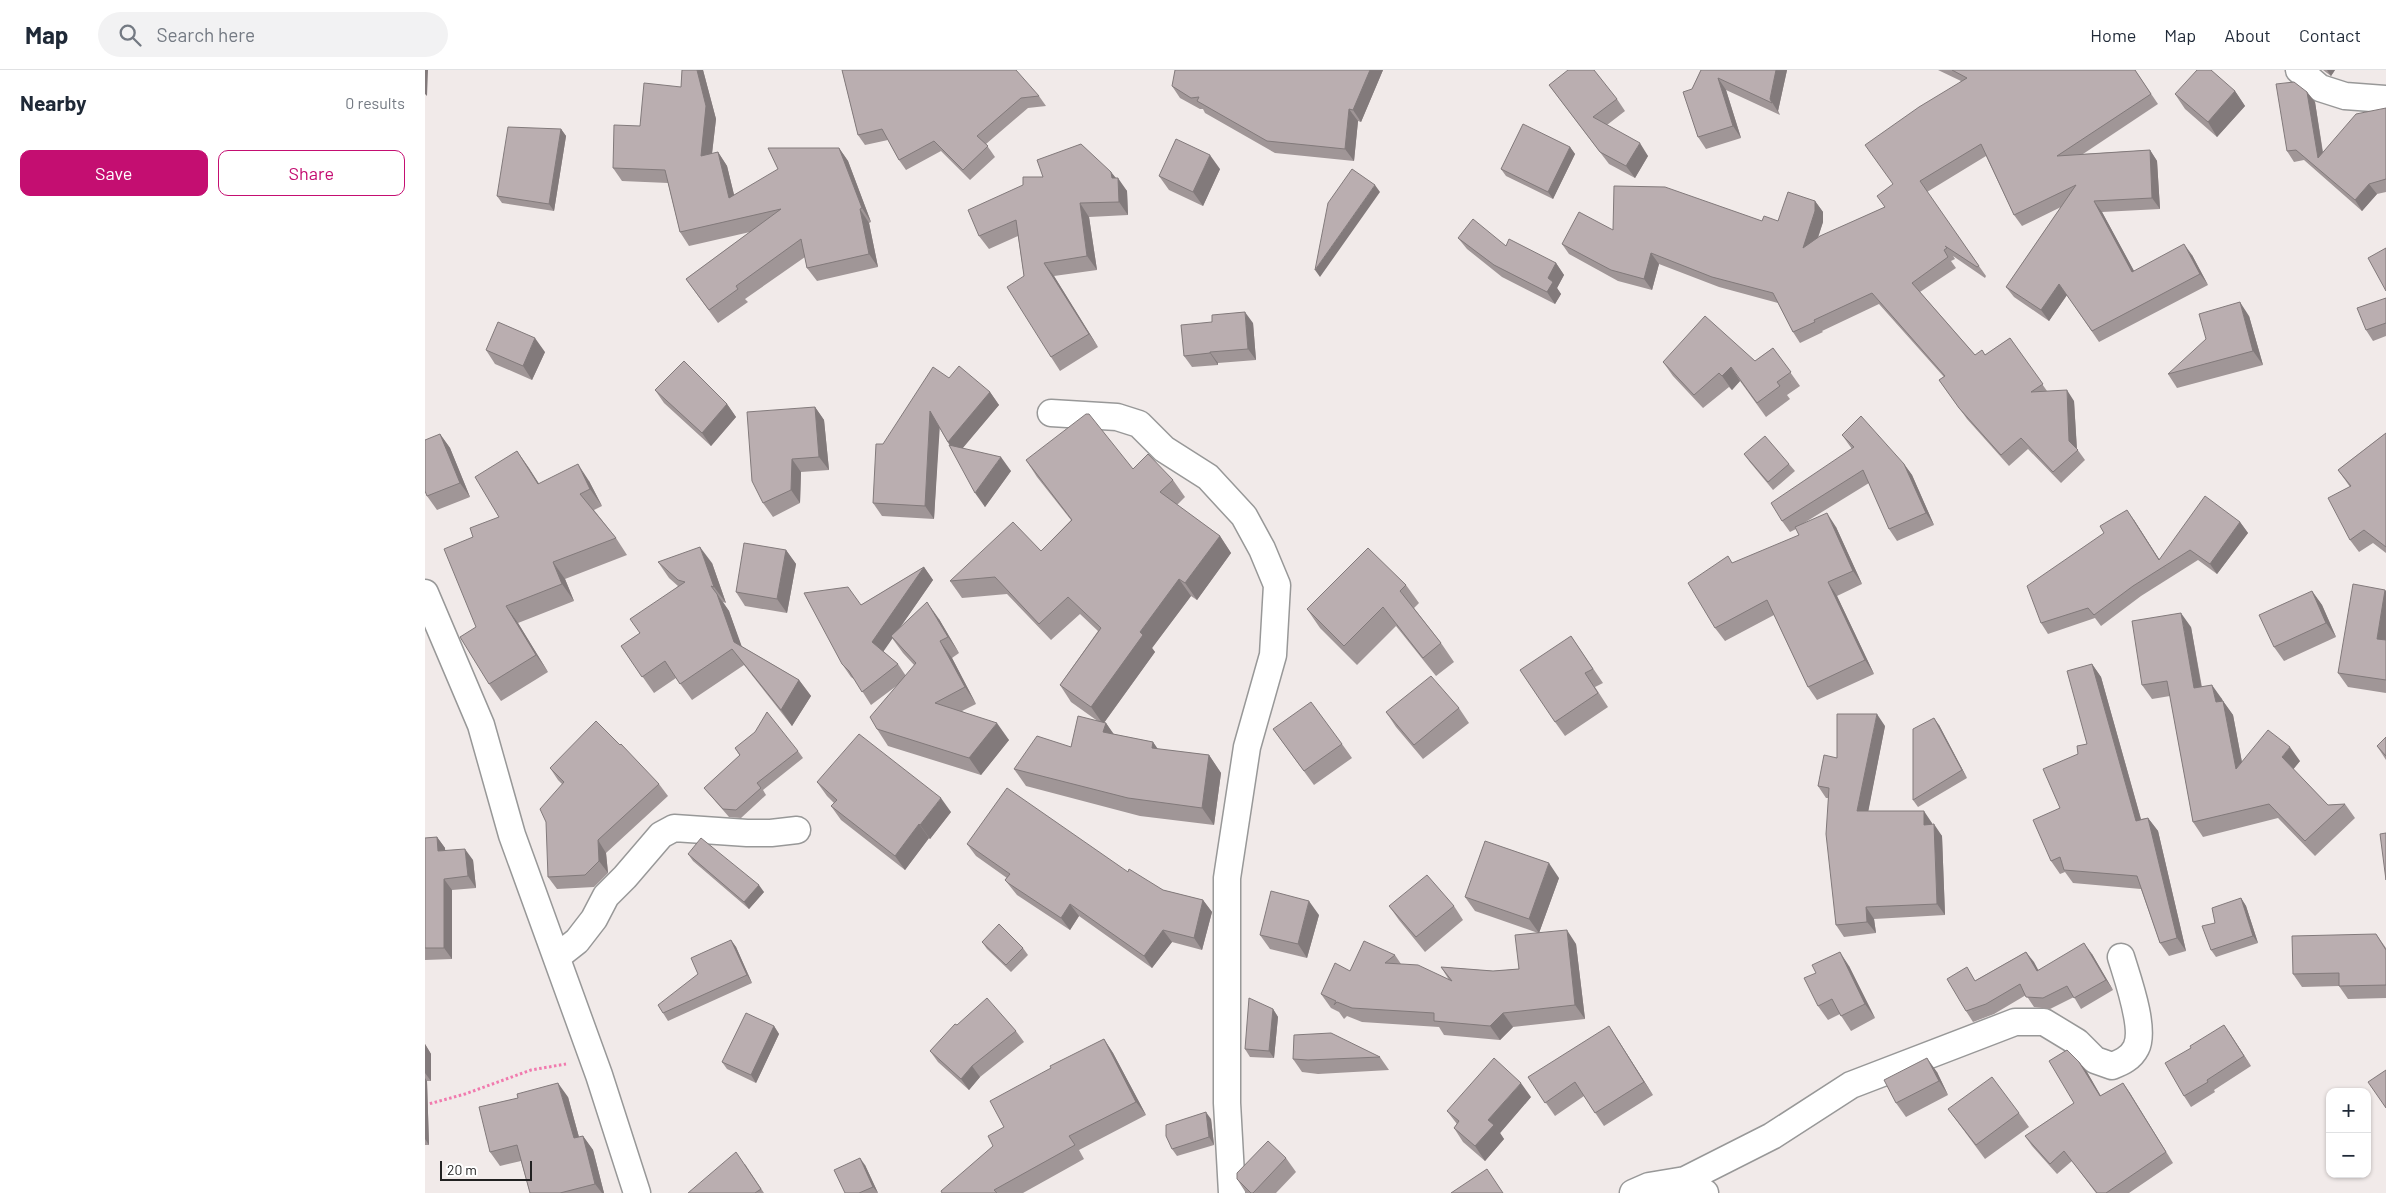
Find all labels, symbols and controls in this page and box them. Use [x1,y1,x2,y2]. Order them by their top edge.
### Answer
search box [98,12,448,57]
text: Map [25,20,68,49]
icon: search [116,21,144,49]
text: Search here [156,23,255,46]
text: Home [2090,24,2136,46]
text: Map [2164,24,2196,46]
text: About [2224,24,2271,46]
text: Contact [2299,24,2361,46]
text: Nearby [20,90,86,115]
text: 0 results [345,93,405,112]
button: Save [20,150,208,196]
button: Share [218,150,405,196]
map controls [2326,1088,2371,1178]
button: + [2326,1088,2371,1133]
button: − [2326,1133,2371,1178]
scale bar [440,1158,533,1181]
text: 20 m [447,1161,477,1178]

